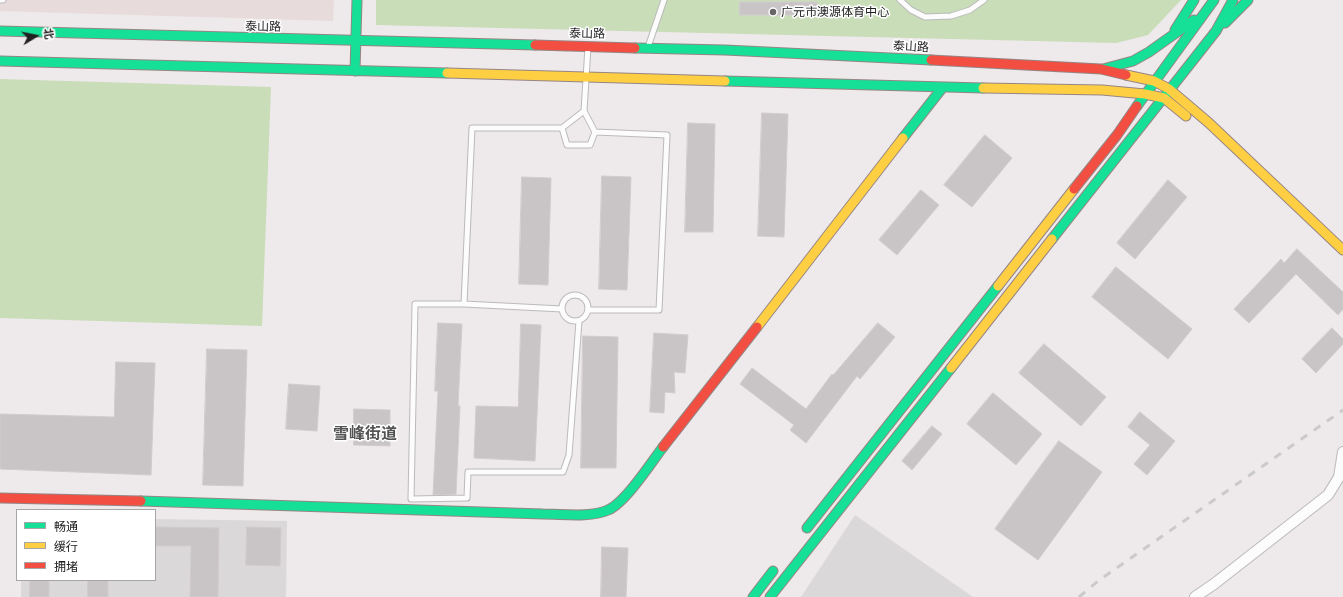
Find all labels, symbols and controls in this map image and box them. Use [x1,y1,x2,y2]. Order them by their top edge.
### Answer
place label: 广元市澳源体育中心 [781,5,889,19]
marker: 广元市澳源体育中心 [768,7,778,17]
north arrow [16,16,56,56]
street label: 泰山路 [245,19,281,35]
street label: 泰山路 [569,26,605,42]
text: 北 [41,27,56,40]
street label: 泰山路 [893,39,929,55]
district label: 雪峰街道 [333,424,397,444]
legend [16,509,156,581]
text: 畅通 [54,520,78,534]
text: 缓行 [54,540,78,554]
text: 拥堵 [54,560,78,574]

